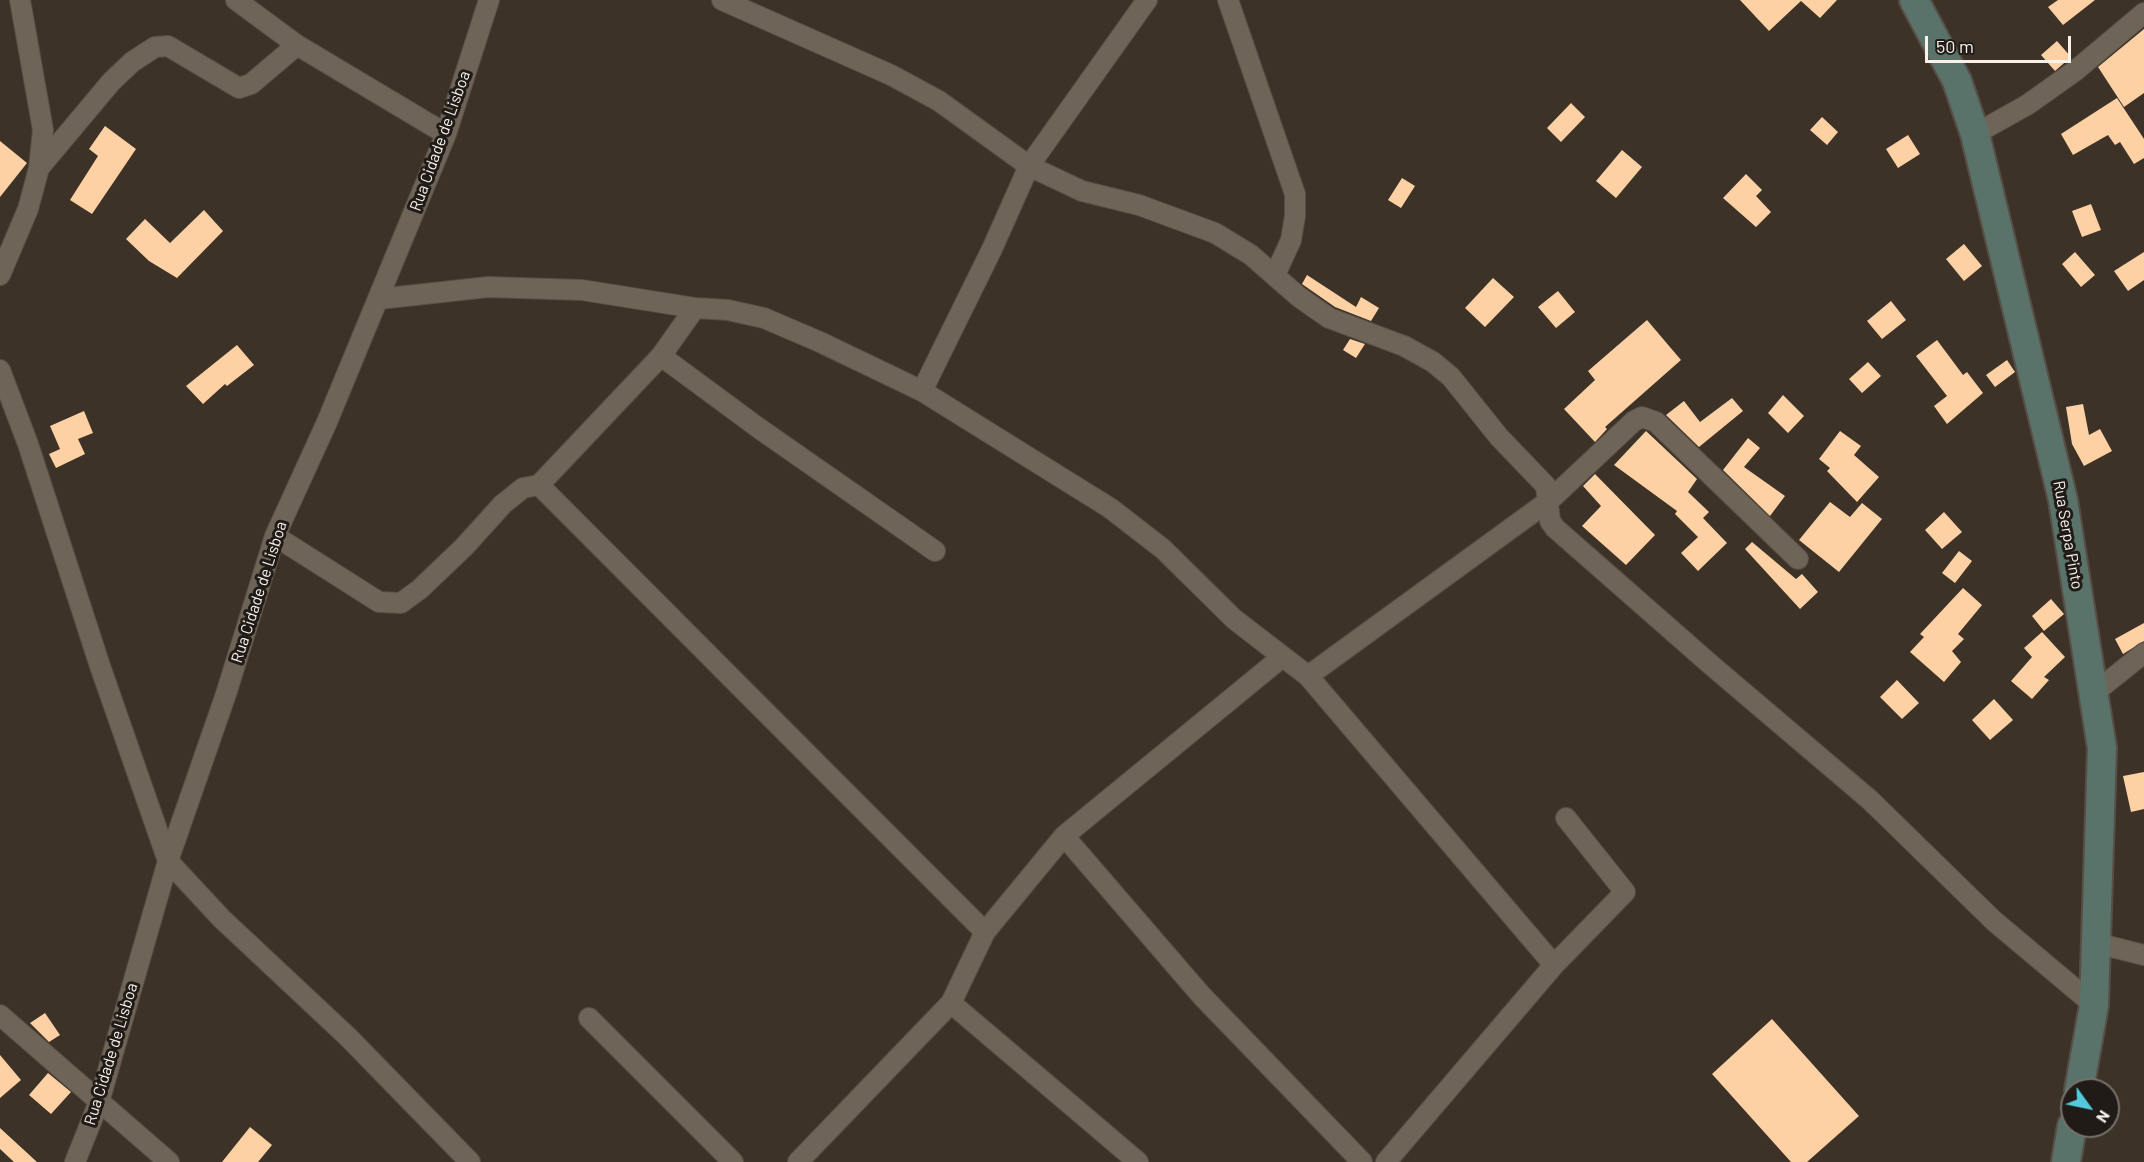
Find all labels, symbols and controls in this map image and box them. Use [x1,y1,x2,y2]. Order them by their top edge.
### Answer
scale bar [1928,24,2074,62]
text: 50 m [1936,35,1974,57]
street label: Rua Cidade de Lisboa [406,68,474,214]
street label: Rua Serpa Pinto [2049,479,2087,591]
street label: Rua Cidade de Lisboa [227,519,291,665]
street label: Rua Cidade de Lisboa [80,981,142,1127]
north arrow [2060,1078,2120,1138]
text: N [2093,1107,2115,1127]

